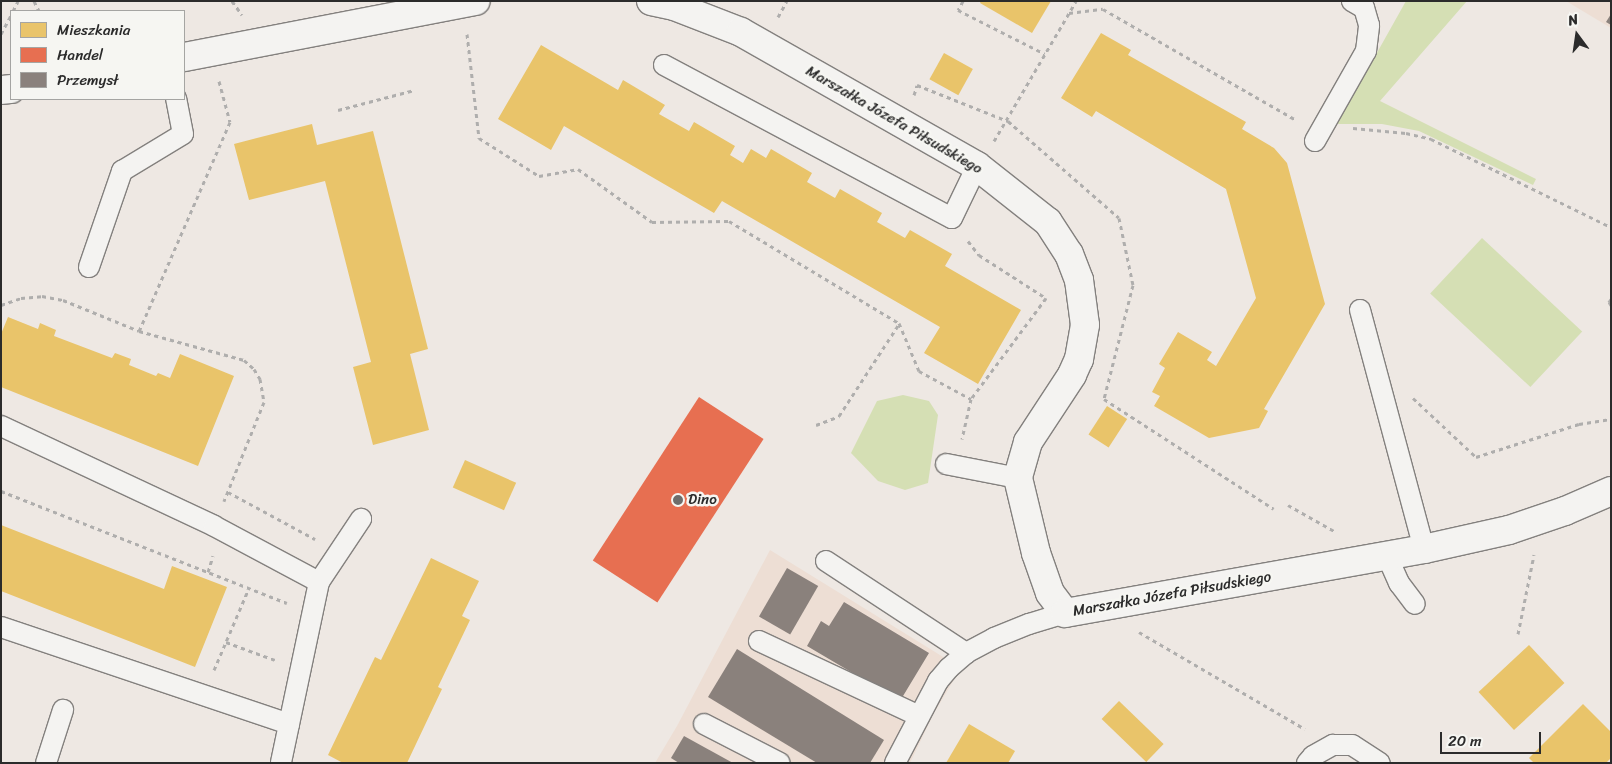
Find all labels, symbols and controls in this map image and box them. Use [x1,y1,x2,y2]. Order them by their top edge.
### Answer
text: N [1566,7,1581,33]
legend [10,10,185,100]
north arrow [1552,10,1602,60]
text: Mieszkania [57,17,130,43]
text: Handel [57,42,103,68]
street label: Marszałka Józefa Piłsudskiego [802,62,986,178]
text: Przemysł [57,67,118,93]
place label: Dino [688,491,717,509]
marker: Dino [672,494,684,506]
street label: Marszałka Józefa Piłsudskiego [1071,568,1273,620]
scale bar [1442,722,1543,754]
text: 20 m [1448,728,1482,754]

